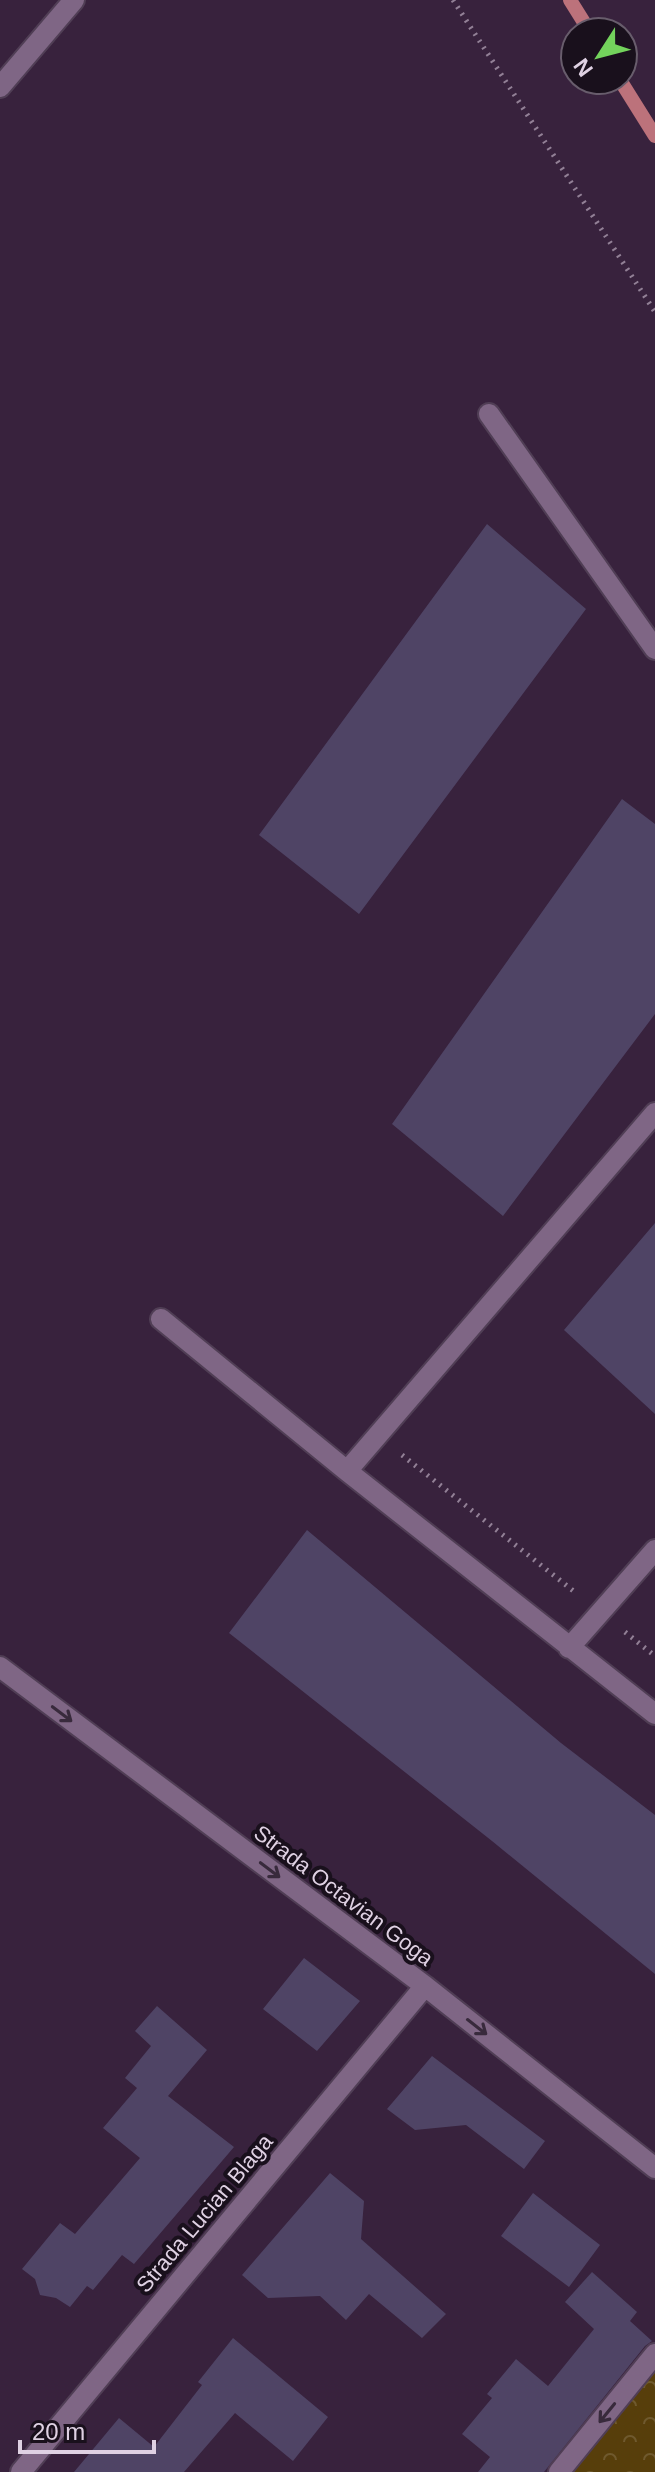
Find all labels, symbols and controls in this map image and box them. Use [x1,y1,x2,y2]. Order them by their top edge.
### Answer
north arrow [559,16,639,96]
text: N [568,54,598,81]
one-way arrow [51,1705,73,1722]
street label: Strada Octavian Goga [249,1820,439,1971]
one-way arrow [259,1861,280,1878]
one-way arrow [466,2018,487,2036]
street label: Strada Lucian Blaga [131,2129,278,2297]
one-way arrow [598,2402,616,2423]
scale bar [20,2404,154,2454]
text: 20 m [32,2418,85,2445]

